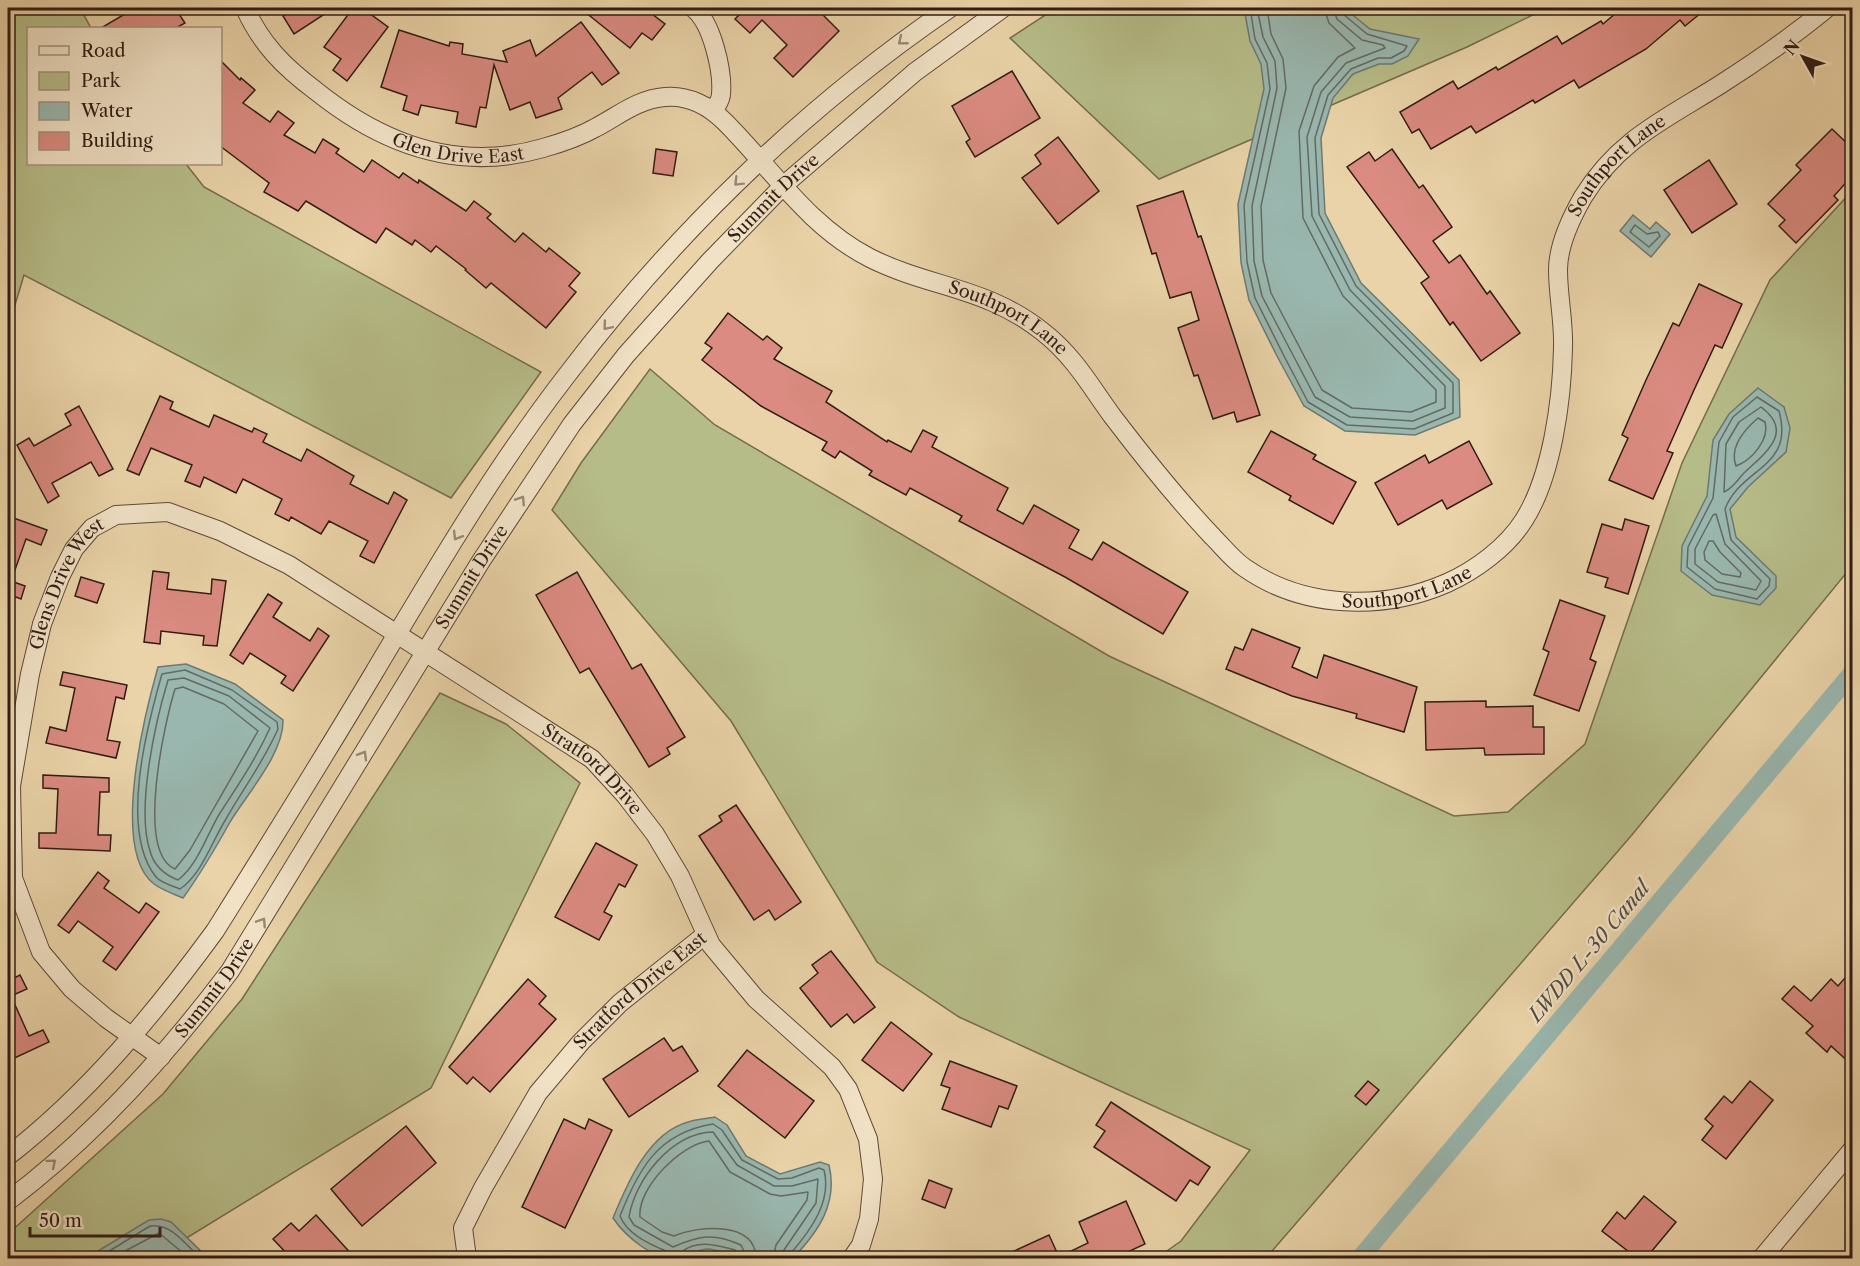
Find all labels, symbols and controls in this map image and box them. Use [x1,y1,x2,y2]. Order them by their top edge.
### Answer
legend [27,27,222,165]
north arrow [1773,27,1833,87]
one-way arrow [898,34,909,45]
text: N [1779,36,1804,59]
text: Road [81,40,126,62]
text: Park [81,70,122,92]
text: Water [80,100,133,122]
street label: Southport Lane [1563,110,1670,220]
street label: Glen Drive East [389,128,526,168]
text: Building [81,130,153,152]
street label: Summit Drive [723,149,824,247]
one-way arrow [735,174,746,185]
street label: Southport Lane [946,276,1072,359]
one-way arrow [603,319,614,330]
one-way arrow [514,496,525,507]
street label: Glens Drive West [25,512,108,652]
street label: Summit Drive [431,521,513,633]
one-way arrow [453,530,465,540]
street label: Southport Lane [1341,561,1476,613]
street label: Stratford Drive [538,719,647,819]
one-way arrow [356,751,368,761]
water label: LWDD L-30 Canal [1522,874,1656,1028]
one-way arrow [255,918,267,928]
street label: Stratford Drive East [569,927,711,1054]
street label: Summit Drive [171,934,259,1042]
one-way arrow [45,1159,56,1170]
scale bar [30,1200,160,1238]
text: 50 m [39,1210,82,1232]

